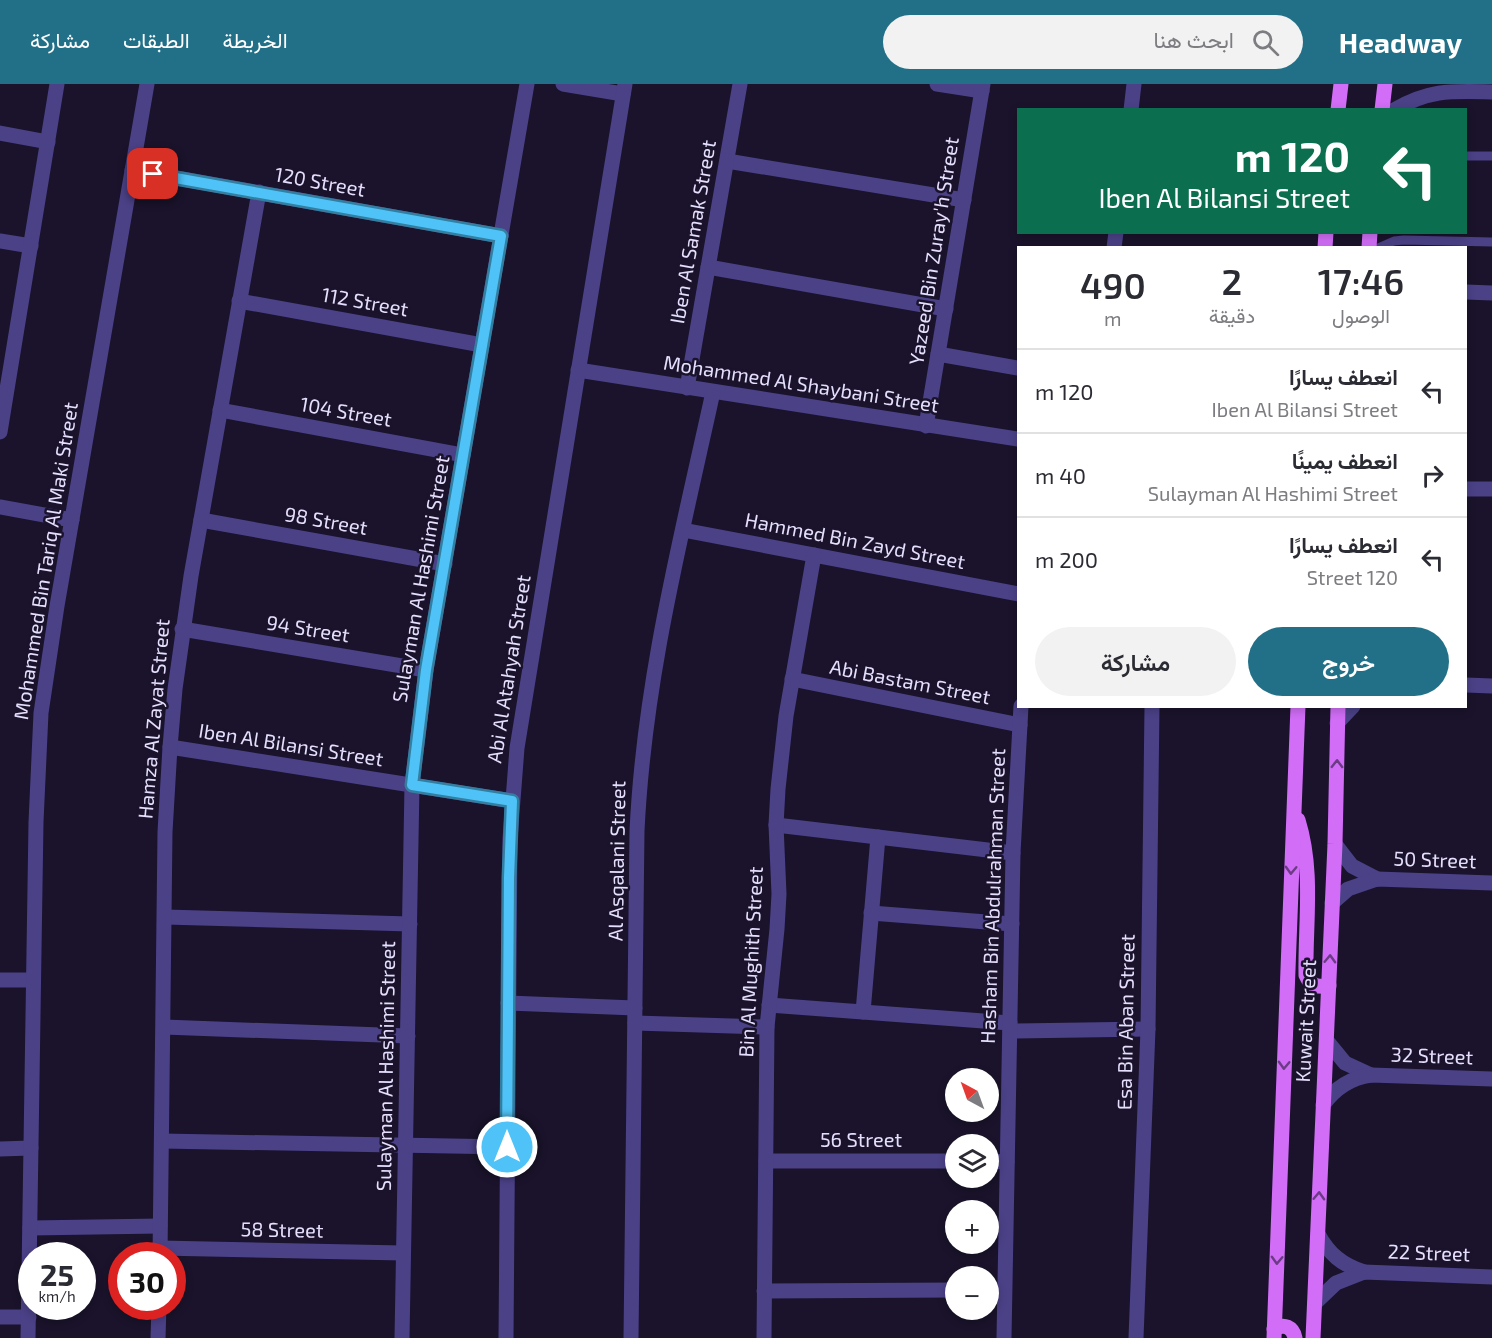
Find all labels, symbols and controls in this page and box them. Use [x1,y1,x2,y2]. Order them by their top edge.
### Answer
search box [883,15,1303,69]
text: Headway [1339,25,1462,59]
text: ابحث هنا [1153,26,1234,52]
icon: search [1249,26,1282,59]
text: مشاركة [30,27,90,52]
text: الطبقات [123,27,190,52]
text: الخريطة [223,27,288,52]
text: 120 m [1235,130,1350,180]
icon: left [1371,132,1449,210]
street label: Yazeed Bin Zuray'h Street [903,135,963,367]
street label: Iben Al Samak Street [664,138,720,326]
pin [127,148,178,199]
icon: arrive [136,157,169,190]
street label: 120 Street [273,161,368,201]
text: Iben Al Bilansi Street [1098,181,1350,213]
text: 2 [1221,259,1242,302]
text: 17:46 [1318,259,1404,302]
text: 490 [1080,263,1146,306]
street label: 112 Street [320,282,411,320]
text: دقيقة [1209,303,1255,327]
text: الوصول [1332,303,1390,327]
text: m [1104,306,1122,330]
street label: Mohammed Al Shaybani Street [662,349,941,417]
text: انعطف يسارًا [1289,363,1398,389]
icon: left [1416,375,1449,408]
text: 120 m [1035,378,1094,404]
street label: 104 Street [299,391,394,431]
text: Iben Al Bilansi Street [1212,397,1398,421]
street label: Mohammed Bin Tariq Al Maki Street [8,400,82,721]
text: انعطف يمينًا [1292,447,1398,473]
street label: Sulayman Al Hashimi Street [386,453,454,704]
icon: right [1416,459,1449,492]
text: 40 m [1035,462,1086,488]
text: Sulayman Al Hashimi Street [1148,481,1398,505]
street label: 98 Street [283,501,370,539]
street label: Hammed Bin Zayd Street [743,507,968,573]
text: انعطف يسارًا [1289,531,1398,557]
icon: left [1416,543,1449,576]
text: 200 m [1035,546,1098,572]
text: 120 Street [1307,565,1398,589]
street label: Abi Al Atahyah Street [481,573,535,765]
street label: 94 Street [265,610,352,646]
street label: Hamza Al Zayat Street [132,617,174,820]
button: مشاركة [1035,627,1236,696]
button: خروج [1248,627,1449,696]
street label: Abi Bastam Street [828,654,993,708]
street label: Iben Al Bilansi Street [197,718,385,771]
street label: Hasham Bin Abdulrahman Street [975,748,1009,1044]
one-way arrow [1331,760,1343,769]
street label: Al Asqalani Street [603,780,629,941]
street label: 50 Street [1393,846,1477,872]
street label: Bin Al Mughith Street [733,865,767,1058]
one-way arrow [1285,865,1298,874]
street label: Esa Bin Aban Street [1111,933,1139,1110]
street label: Sulayman Al Hashimi Street [371,940,399,1191]
one-way arrow [1324,954,1337,963]
street label: Kuwait Street [1290,958,1320,1083]
street label: 32 Street [1390,1042,1474,1068]
one-way arrow [1278,1060,1290,1069]
north arrow [945,1068,999,1122]
map controls [945,1068,999,1320]
position arrow [475,1115,539,1179]
street label: 56 Street [820,1127,902,1151]
button: layers [945,1134,999,1188]
one-way arrow [1313,1191,1326,1200]
button: + [945,1200,999,1254]
street label: 58 Street [240,1216,324,1242]
street label: 22 Street [1387,1239,1471,1265]
speed limit sign: 30 [108,1242,186,1320]
one-way arrow [1270,1255,1283,1264]
text: 25 [40,1256,74,1292]
button: − [945,1266,999,1320]
text: km/h [38,1287,76,1305]

